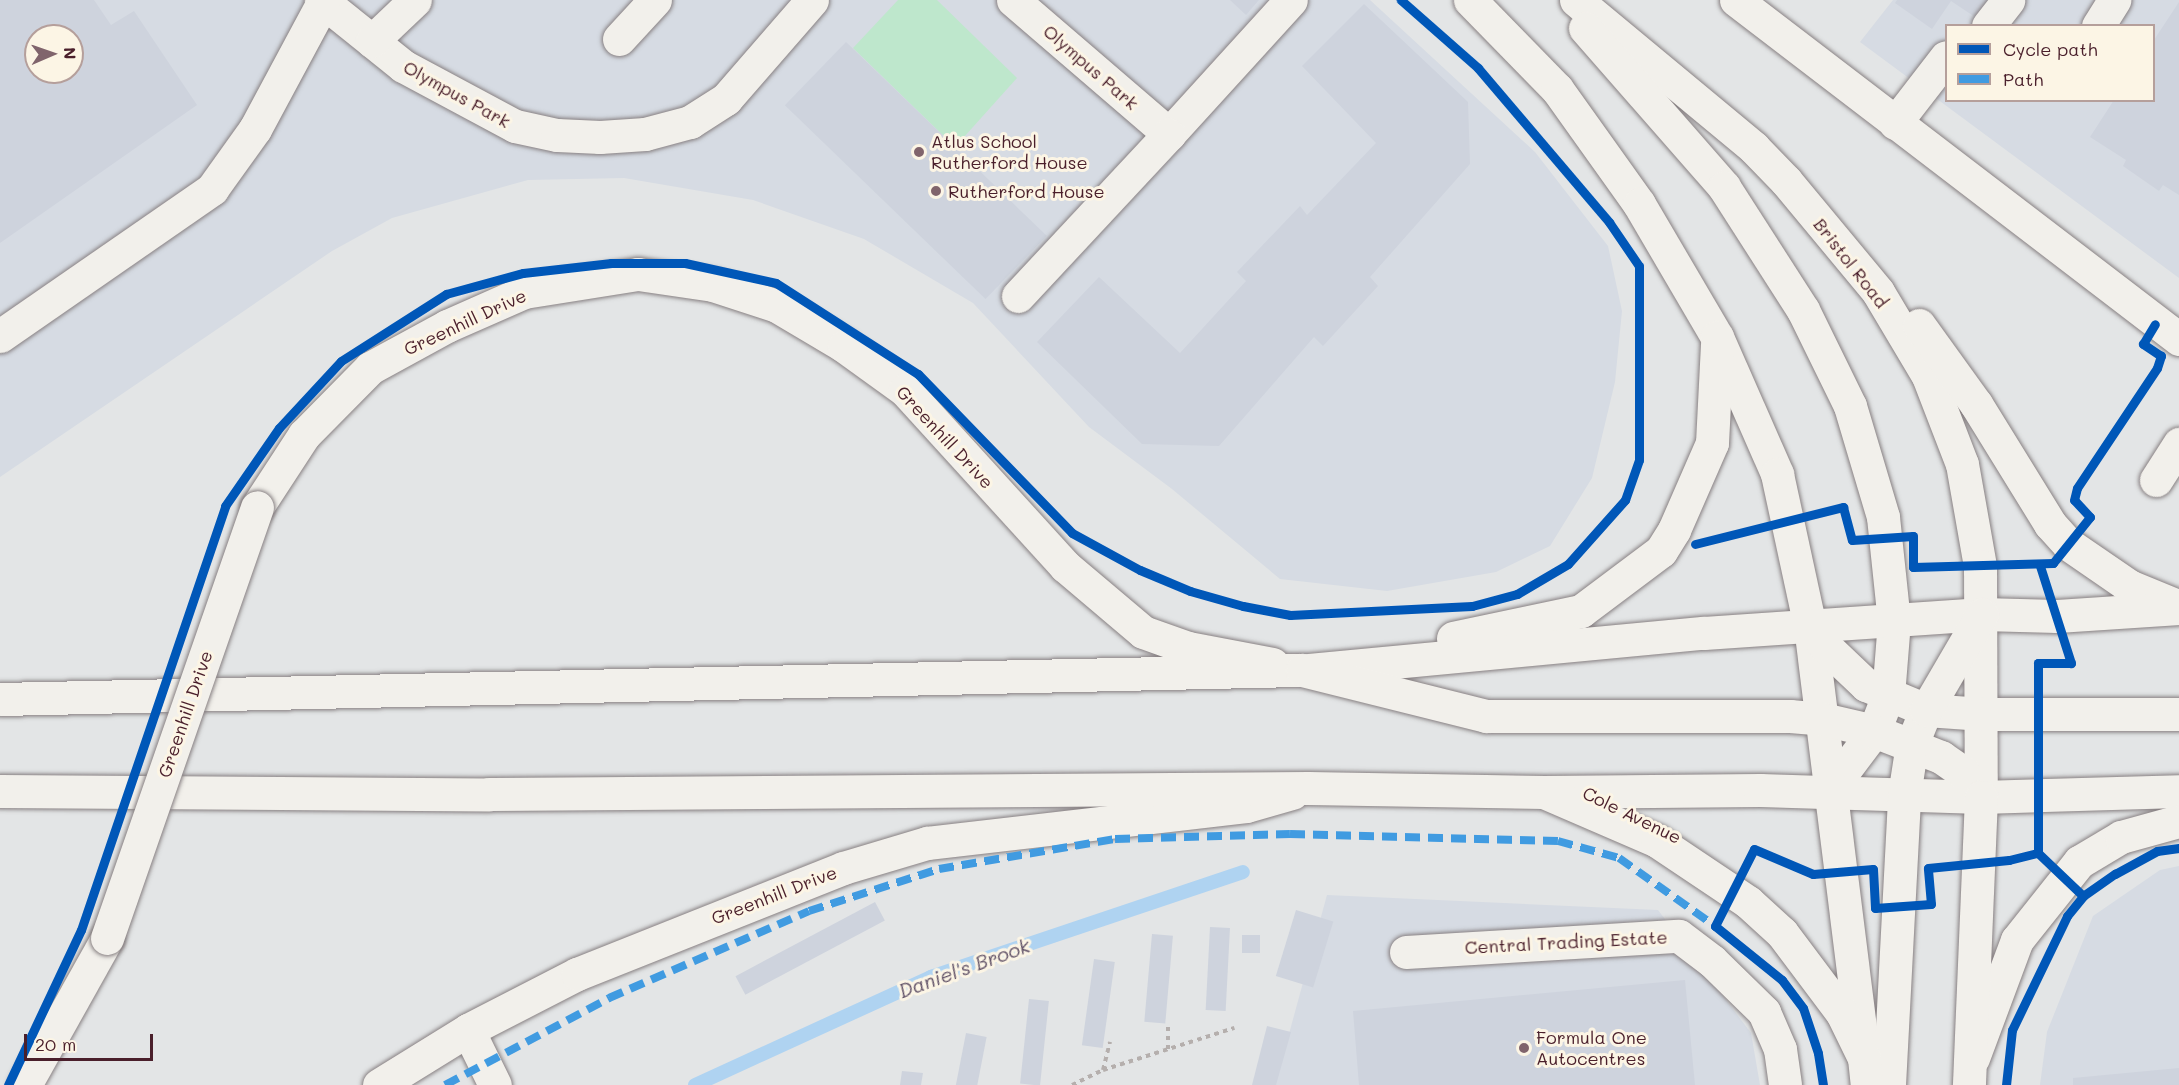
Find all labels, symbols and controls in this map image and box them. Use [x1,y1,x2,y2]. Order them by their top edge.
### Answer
street label: Olympus Park [1039,20,1143,114]
north arrow [24,24,84,84]
legend [1945,24,2155,102]
text: Cycle path [2003,37,2098,61]
text: N [60,47,81,60]
street label: Olympus Park [400,56,514,132]
text: Path [2003,67,2043,91]
place label: Atlus School Rutherford House [931,131,1088,174]
marker: Atlus School Rutherford House [912,145,926,159]
place label: Rutherford House [948,180,1105,202]
marker: Rutherford House [929,184,943,198]
street label: Bristol Road [1809,214,1893,312]
street label: Greenhill Drive [400,284,530,360]
street label: Greenhill Drive [892,381,998,493]
street label: Greenhill Drive [153,648,217,780]
street label: Cole Avenue [1579,782,1685,848]
street label: Greenhill Drive [708,861,840,929]
street label: Central Trading Estate [1464,926,1668,958]
water label: Daniel's Brook [895,933,1033,1003]
scale bar [27,1022,156,1060]
place label: Formula One Autocentres [1536,1027,1647,1070]
text: 20 m [35,1032,76,1056]
marker: Formula One Autocentres [1517,1041,1531,1055]

